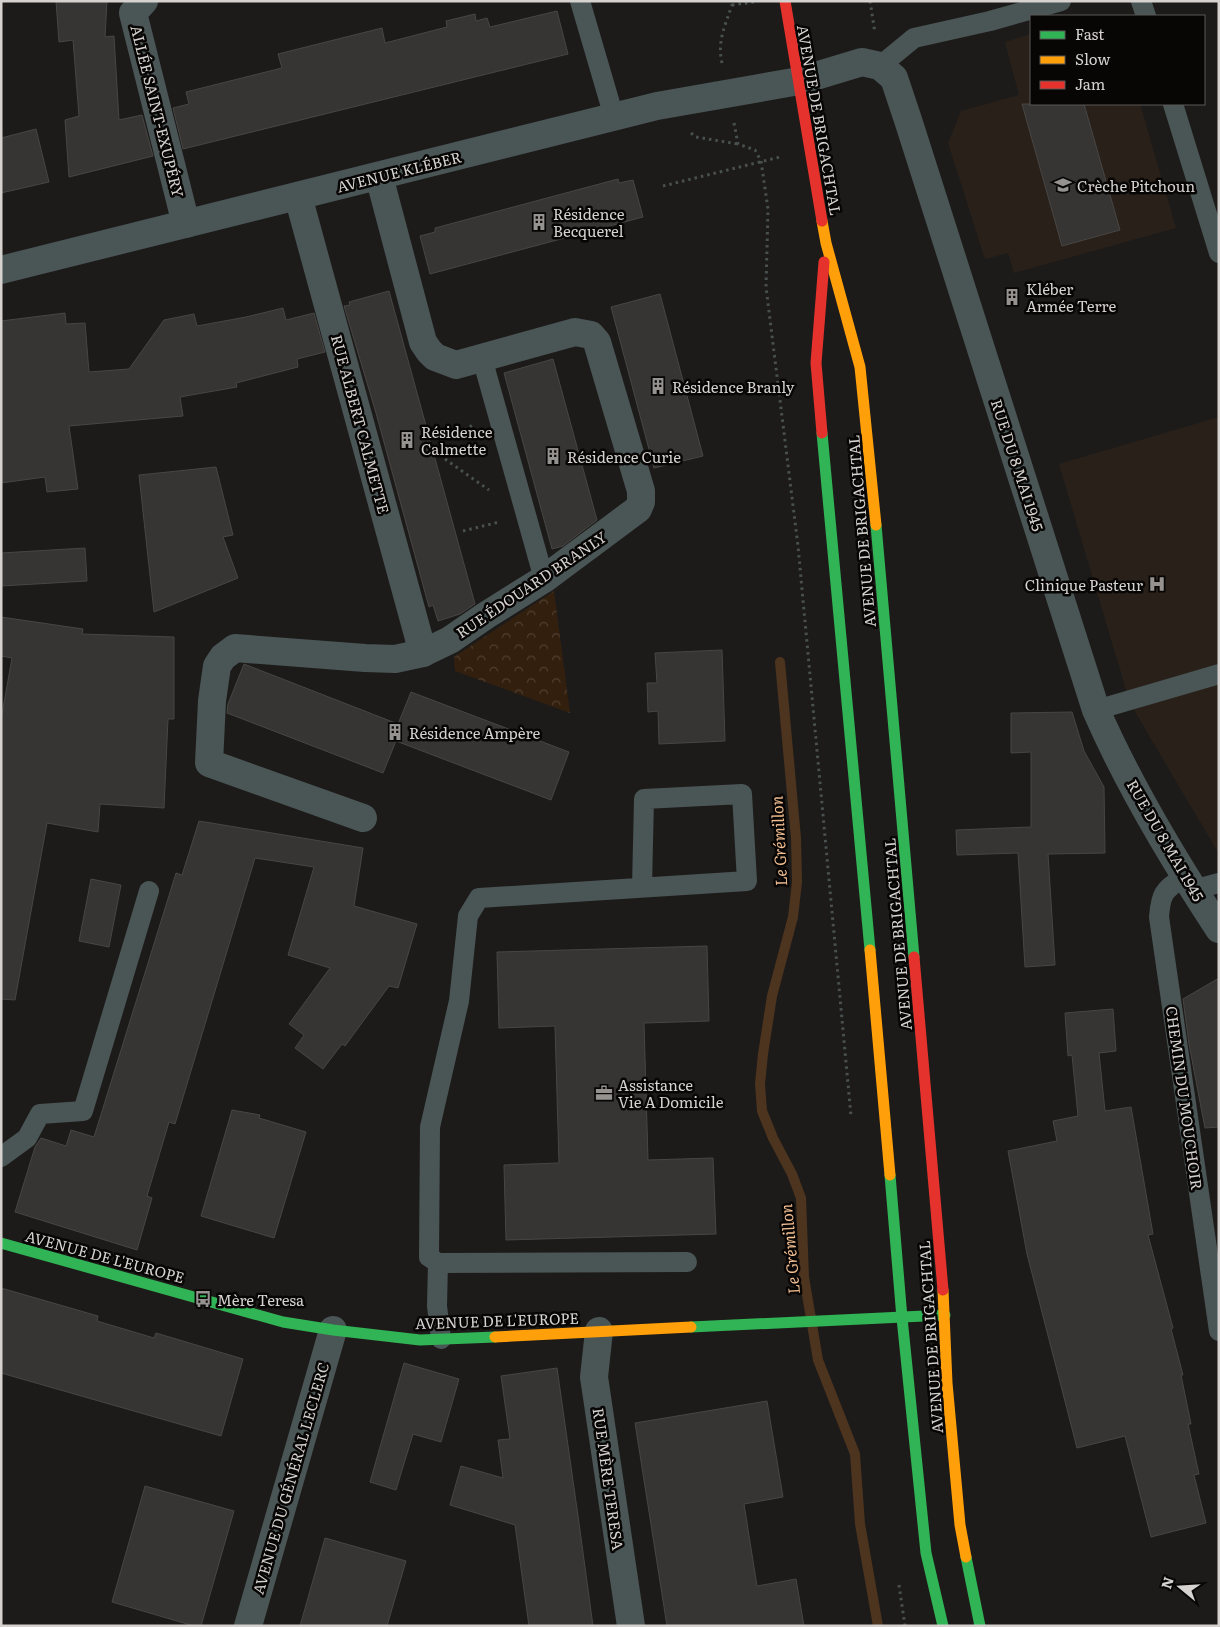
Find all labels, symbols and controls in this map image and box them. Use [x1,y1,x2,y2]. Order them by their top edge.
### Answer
legend [1030,15,1205,105]
street label: ALLÉE SAINT-EXUPÉRY [125,22,191,200]
text: Fast [1075,22,1104,45]
street label: AVENUE DE BRIGACHTAL [792,23,848,217]
text: Slow [1075,47,1110,70]
text: Jam [1075,72,1106,95]
street label: AVENUE KLÉBER [334,144,464,198]
place label: Crèche Pitchoun [1077,174,1195,197]
school or university icon: Crèche Pitchoun [1053,175,1073,195]
place label: Résidence Becquerel [553,202,625,242]
building icon: Résidence Becquerel [529,212,549,232]
place label: Kléber Armée Terre [1026,277,1117,317]
building icon: Kléber Armée Terre [1002,287,1022,307]
street label: RUE ALBERT CALMETTE [326,332,396,516]
place label: Résidence Branly [672,375,795,398]
building icon: Résidence Branly [648,376,668,396]
street label: RUE DU 8 MAI 1945 [986,396,1050,534]
place label: Résidence Calmette [421,420,493,460]
building icon: Résidence Calmette [397,430,417,450]
street label: AVENUE DE BRIGACHTAL [841,434,881,628]
place label: Résidence Curie [567,445,681,468]
building icon: Résidence Curie [543,446,563,466]
street label: RUE ÉDOUARD BRANLY [451,525,611,643]
place label: Clinique Pasteur [1025,573,1143,596]
hospital icon: Clinique Pasteur [1147,574,1167,594]
place label: Résidence Ampère [409,721,540,744]
building icon: Résidence Ampère [385,722,405,742]
street label: RUE DU 8 MAI 1945 [1122,775,1211,906]
water label: Le Grémillon [764,795,792,887]
street label: AVENUE DE BRIGACHTAL [877,837,917,1031]
street label: CHEMIN DU MOUCHOIR [1161,1004,1209,1192]
place label: Assistance Vie A Domicile [618,1073,724,1113]
office icon: Assistance Vie A Domicile [594,1083,614,1103]
water label: Le Grémillon [773,1202,805,1295]
street label: AVENUE DE L'EUROPE [23,1224,187,1288]
street label: AVENUE DE BRIGACHTAL [912,1240,948,1434]
place label: Mère Teresa [217,1288,305,1311]
bus stop icon: Mère Teresa [193,1289,213,1309]
street label: AVENUE DE L'EUROPE [415,1306,579,1334]
street label: AVENUE DU GÉNÉRAL LECLERC [246,1359,334,1597]
street label: RUE MÈRE TERESA [588,1406,630,1552]
north arrow [1155,1562,1205,1612]
text: N [1155,1574,1178,1591]

